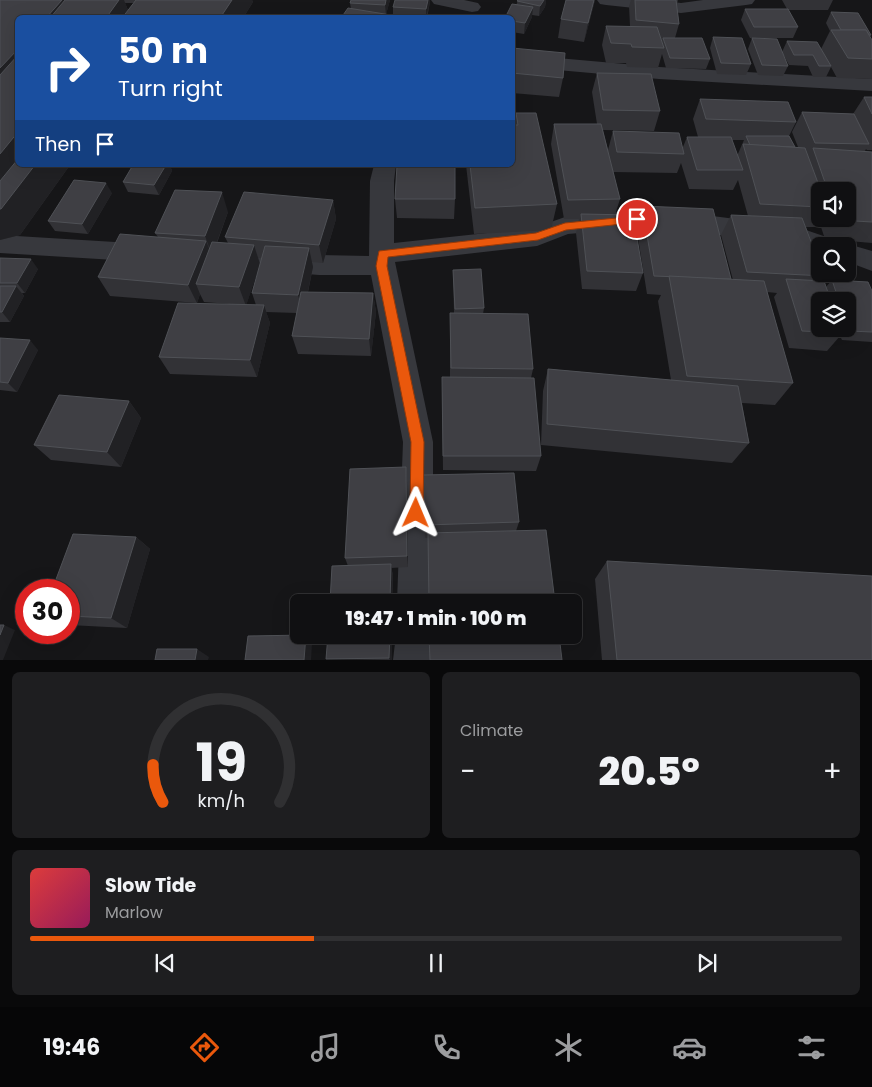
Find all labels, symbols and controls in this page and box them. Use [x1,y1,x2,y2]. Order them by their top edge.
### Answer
text: 50 m [118,26,208,75]
icon: right [35,35,100,100]
text: Turn right [118,73,223,104]
icon: arrive [91,130,119,158]
text: Then [35,131,81,158]
map controls [811,182,856,337]
button: sound [811,182,856,227]
pin [616,198,658,240]
icon: arrive [623,205,651,233]
button: search [811,237,856,282]
button: layers [811,292,856,337]
position arrow [389,486,441,538]
speed limit sign: 30 [15,579,80,644]
text: 19:47 · 1 min · 100 m [346,605,526,632]
text: Climate [460,719,523,742]
text: 19 [195,726,247,799]
text: 20.5° [599,745,700,798]
text: − [460,752,475,791]
text: + [823,752,842,791]
text: km/h [197,788,245,813]
text: Slow Tide [105,872,196,899]
text: Marlow [105,901,163,924]
icon: previous [151,949,179,977]
icon: pause [422,949,450,977]
icon: next [693,949,721,977]
icon: directions [187,1030,222,1065]
icon: music [308,1030,343,1065]
icon: phone [429,1030,464,1065]
icon: climate [551,1030,586,1065]
icon: car [672,1030,707,1065]
icon: filters [794,1030,829,1065]
text: 19:46 [43,1032,100,1063]

